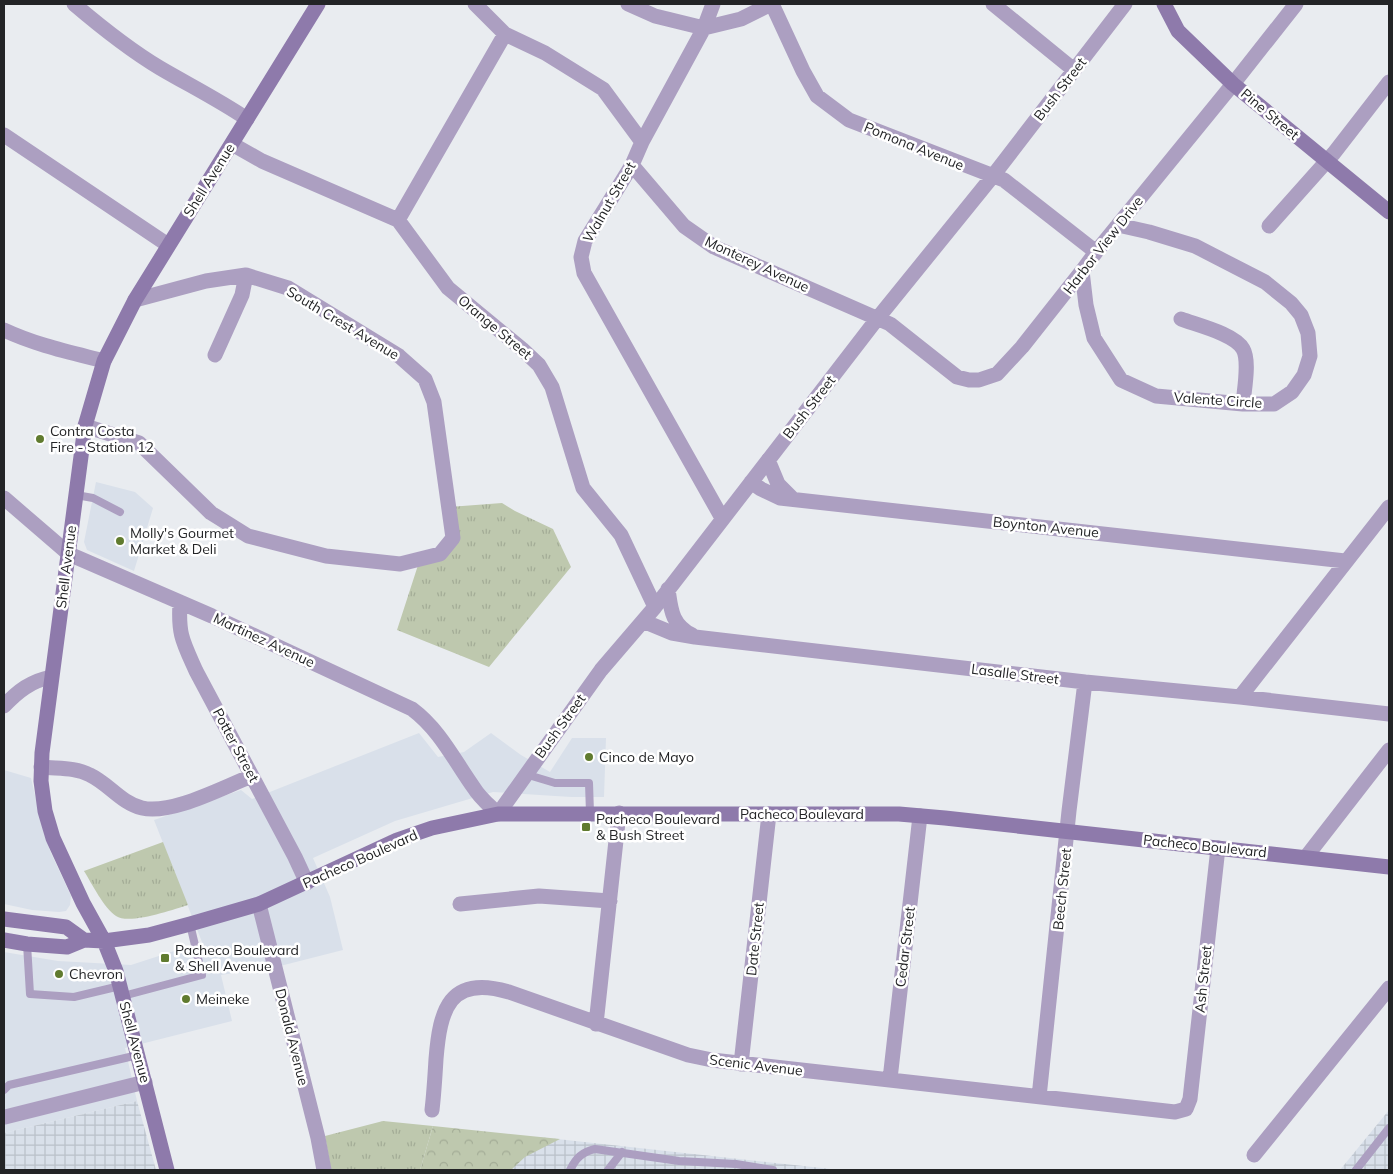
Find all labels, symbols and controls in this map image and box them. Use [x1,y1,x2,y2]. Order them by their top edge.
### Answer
street label: Bush Street [1030,54,1090,124]
street label: Pine Street [1237,84,1303,144]
street label: Pomona Avenue [861,118,967,174]
street label: Shell Avenue [179,140,239,220]
street label: Walnut Street [579,158,639,245]
street label: Harbor View Drive [1059,192,1147,298]
street label: Monterey Avenue [702,232,812,296]
street label: South Crest Avenue [284,282,402,364]
street label: Orange Street [454,291,536,363]
street label: Bush Street [779,372,839,442]
street label: Valente Circle [1173,388,1263,412]
place label: Contra Costa Fire - Station 12 [50,422,154,456]
marker: Contra Costa Fire - Station 12 [34,433,46,445]
street label: Boynton Avenue [992,512,1100,542]
street label: Shell Avenue [52,524,80,610]
place label: Molly's Gourmet Market & Deli [130,524,234,558]
marker: Molly's Gourmet Market & Deli [114,535,126,547]
street label: Martinez Avenue [211,609,317,671]
street label: Lasalle Street [970,660,1060,688]
street label: Bush Street [531,690,589,762]
street label: Potter Street [209,705,263,785]
place label: Cinco de Mayo [599,748,694,766]
marker: Cinco de Mayo [583,751,595,763]
street label: Pacheco Boulevard [740,805,864,823]
place label: Pacheco Boulevard & Bush Street [596,810,720,844]
marker: Pacheco Boulevard & Bush Street [580,821,592,833]
street label: Pacheco Boulevard [300,826,420,892]
street label: Pacheco Boulevard [1142,831,1268,861]
street label: Beech Street [1049,847,1075,931]
street label: Date Street [742,901,768,977]
street label: Cedar Street [891,906,919,988]
place label: Pacheco Boulevard & Shell Avenue [175,941,299,975]
street label: Ash Street [1191,944,1216,1014]
marker: Pacheco Boulevard & Shell Avenue [159,952,171,964]
place label: Chevron [69,965,123,983]
marker: Chevron [53,968,65,980]
street label: Donald Avenue [271,987,313,1087]
place label: Meineke [196,990,249,1008]
marker: Meineke [180,993,192,1005]
street label: Shell Avenue [115,999,155,1085]
street label: Scenic Avenue [708,1050,804,1080]

